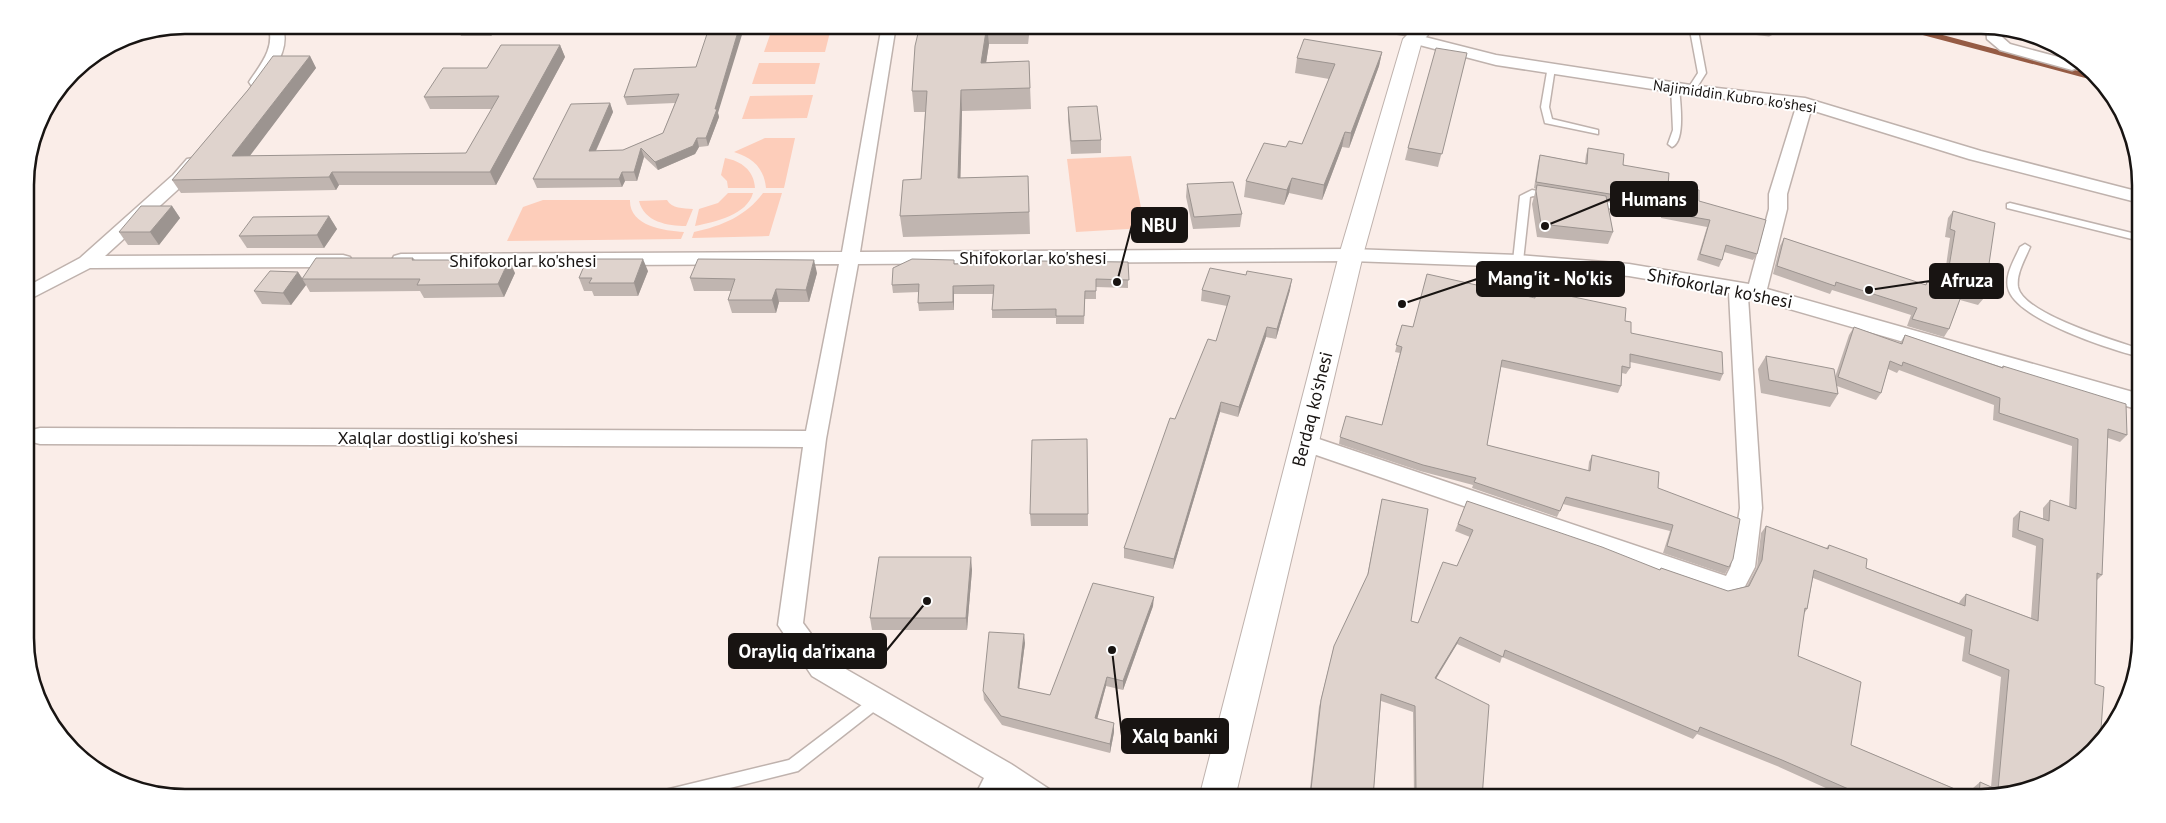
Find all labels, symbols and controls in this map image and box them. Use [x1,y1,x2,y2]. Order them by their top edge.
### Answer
street label: Najimiddin Kubro ko'shesi [1652,75,1818,117]
callout: Humans [1611,182,1697,216]
text: Humans [1621,187,1687,211]
callout: NBU [1132,208,1187,242]
text: NBU [1141,213,1177,237]
street label: Shifokorlar ko'shesi [959,246,1107,269]
street label: Shifokorlar ko'shesi [449,249,597,272]
callout: Mang'it - No'kis [1477,262,1624,296]
street label: Shifokorlar ko'shesi [1645,263,1795,313]
callout: Afruza [1930,264,2003,298]
text: Mang'it - No'kis [1488,266,1612,290]
text: Afruza [1941,268,1993,292]
street label: Berdaq ko'shesi [1287,349,1337,469]
street label: Xalqlar dostligi ko'shesi [338,426,518,449]
callout: Orayliq da'rixana [729,634,886,668]
text: Orayliq da'rixana [739,639,875,663]
callout: Xalq banki [1122,719,1228,753]
text: Xalq banki [1132,724,1218,748]

